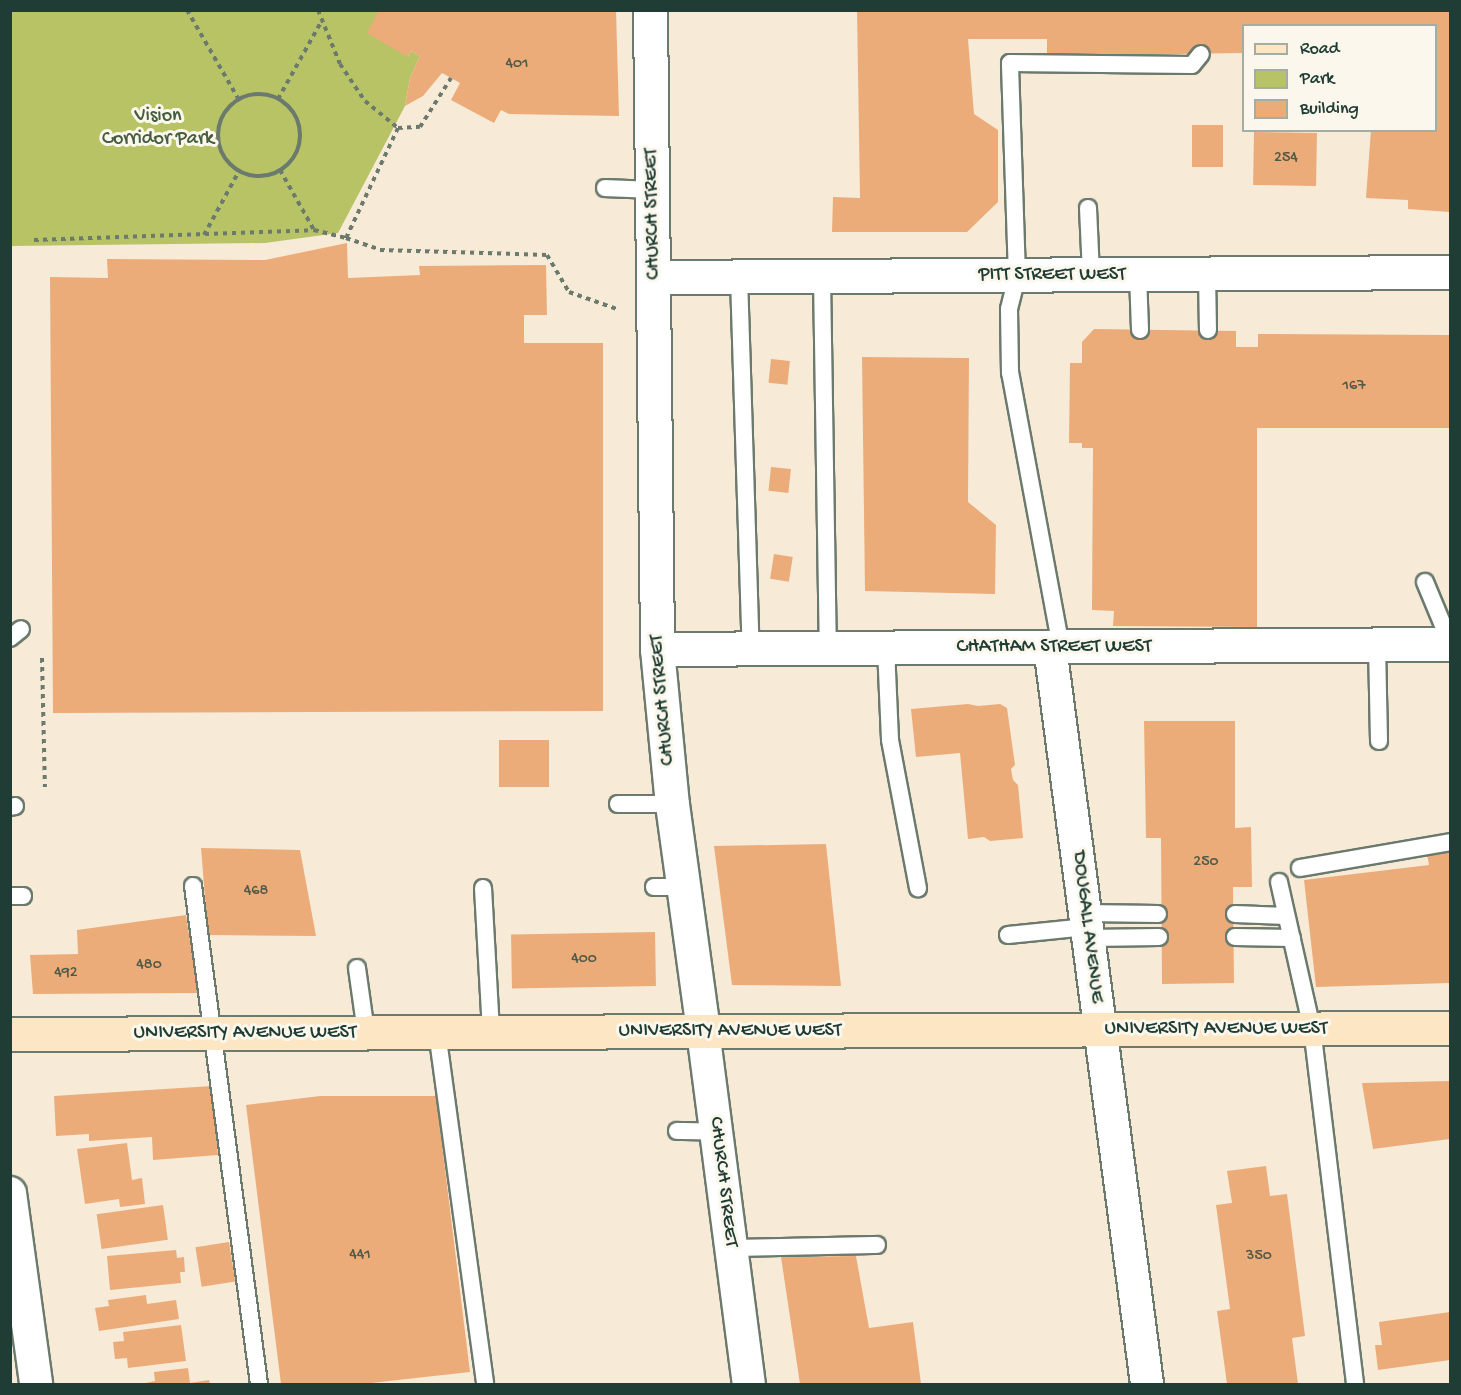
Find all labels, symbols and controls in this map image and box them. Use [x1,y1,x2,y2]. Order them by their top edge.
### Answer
legend [1242,24,1437,132]
text: Road [1300,39,1339,60]
house number: 401 [505,55,529,75]
text: Park [1300,69,1334,90]
text: Building [1300,99,1359,120]
park label: Vision Corridor Park [102,104,214,151]
street label: CHURCH STREET [640,148,666,280]
house number: 254 [1274,149,1298,169]
street label: PITT STREET WEST [978,263,1126,287]
house number: 167 [1343,377,1365,397]
street label: CHURCH STREET [645,634,681,766]
street label: CHATHAM STREET WEST [957,635,1151,659]
street label: DOUGALL AVENUE [1066,850,1108,1004]
house number: 250 [1193,853,1219,873]
house number: 468 [244,882,268,902]
house number: 400 [571,950,597,970]
house number: 480 [136,956,162,976]
house number: 492 [54,964,78,984]
street label: UNIVERSITY AVENUE WEST [1105,1017,1327,1041]
street label: UNIVERSITY AVENUE WEST [619,1019,841,1043]
street label: UNIVERSITY AVENUE WEST [134,1021,356,1045]
street label: CHURCH STREET [703,1115,743,1249]
house number: 441 [349,1246,371,1266]
house number: 350 [1246,1247,1272,1267]

